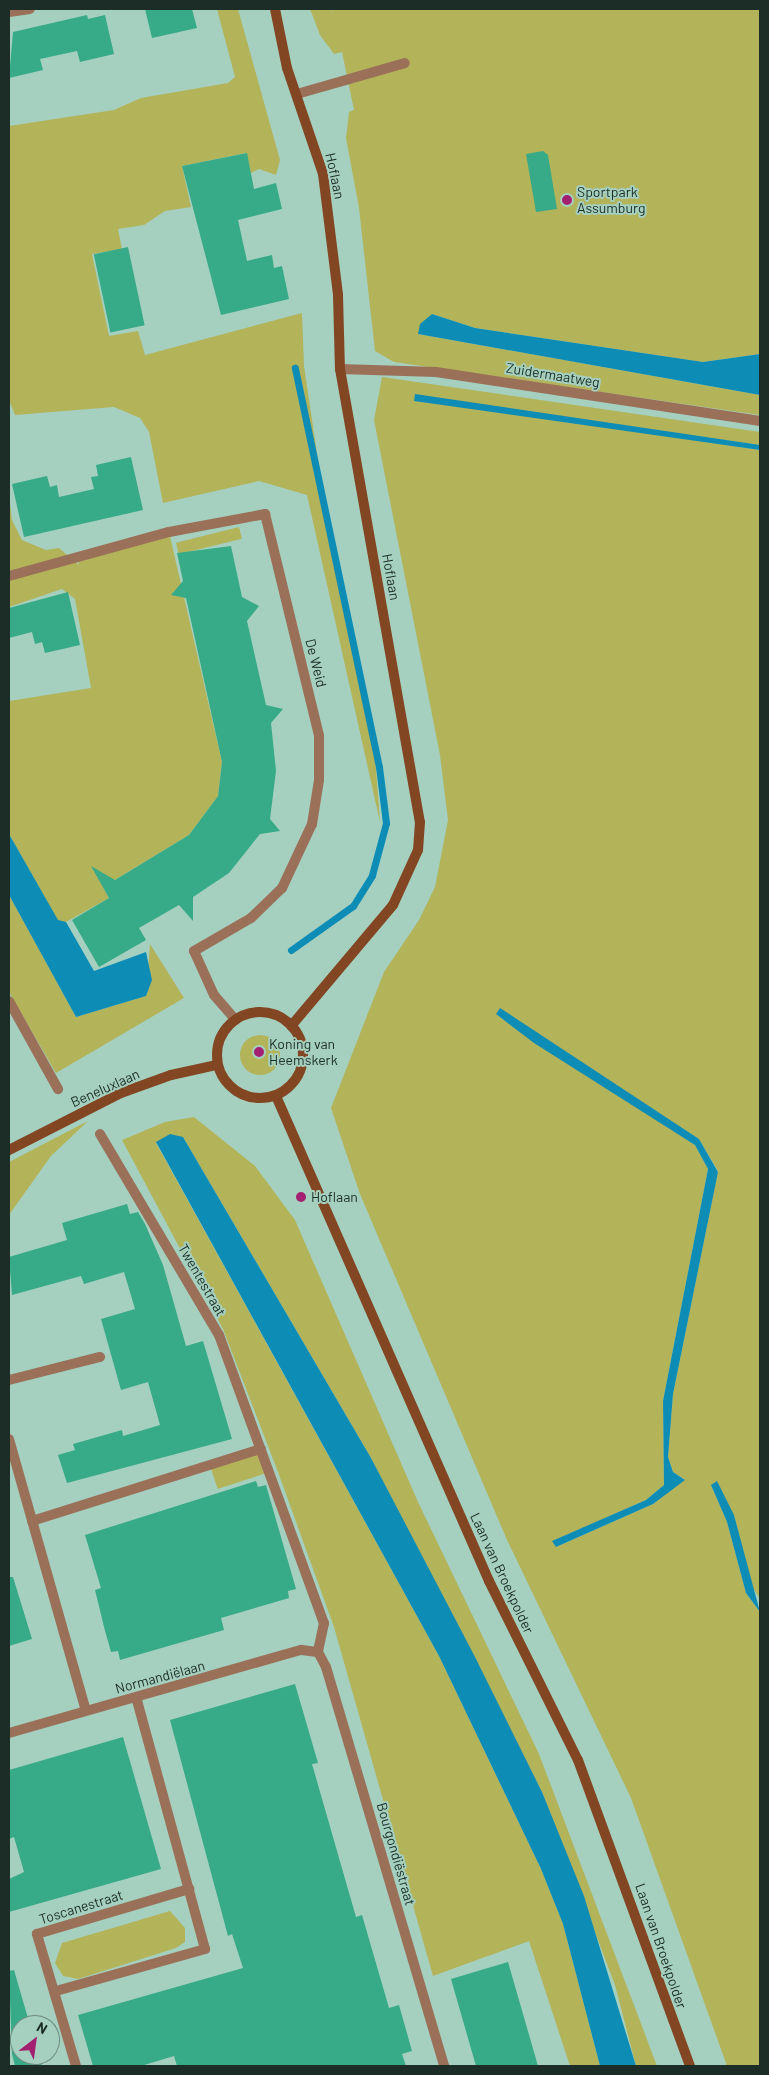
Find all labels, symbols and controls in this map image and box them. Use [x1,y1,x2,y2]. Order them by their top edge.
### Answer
street label: Hoflaan [322,151,348,201]
place label: Sportpark Assumburg [577,184,645,216]
marker: Sportpark Assumburg [561,194,573,206]
street label: Zuidermaatweg [505,359,601,391]
street label: Hoflaan [379,552,403,602]
street label: De Weid [302,637,330,689]
place label: Koning van Heemskerk [269,1036,338,1068]
marker: Koning van Heemskerk [253,1046,265,1058]
street label: Beneluxlaan [68,1065,142,1111]
place label: Hoflaan [311,1189,358,1205]
marker: Hoflaan [295,1191,307,1203]
street label: Twentestraat [175,1241,229,1319]
street label: Laan van Broekpolder [467,1510,537,1636]
street label: Normandiëlaan [113,1657,207,1697]
street label: Bourgondiëstraat [373,1801,419,1907]
street label: Laan van Broekpolder [632,1881,690,2011]
street label: Toscanestraat [37,1886,125,1928]
north arrow [10,2015,60,2065]
text: N [34,2018,51,2037]

